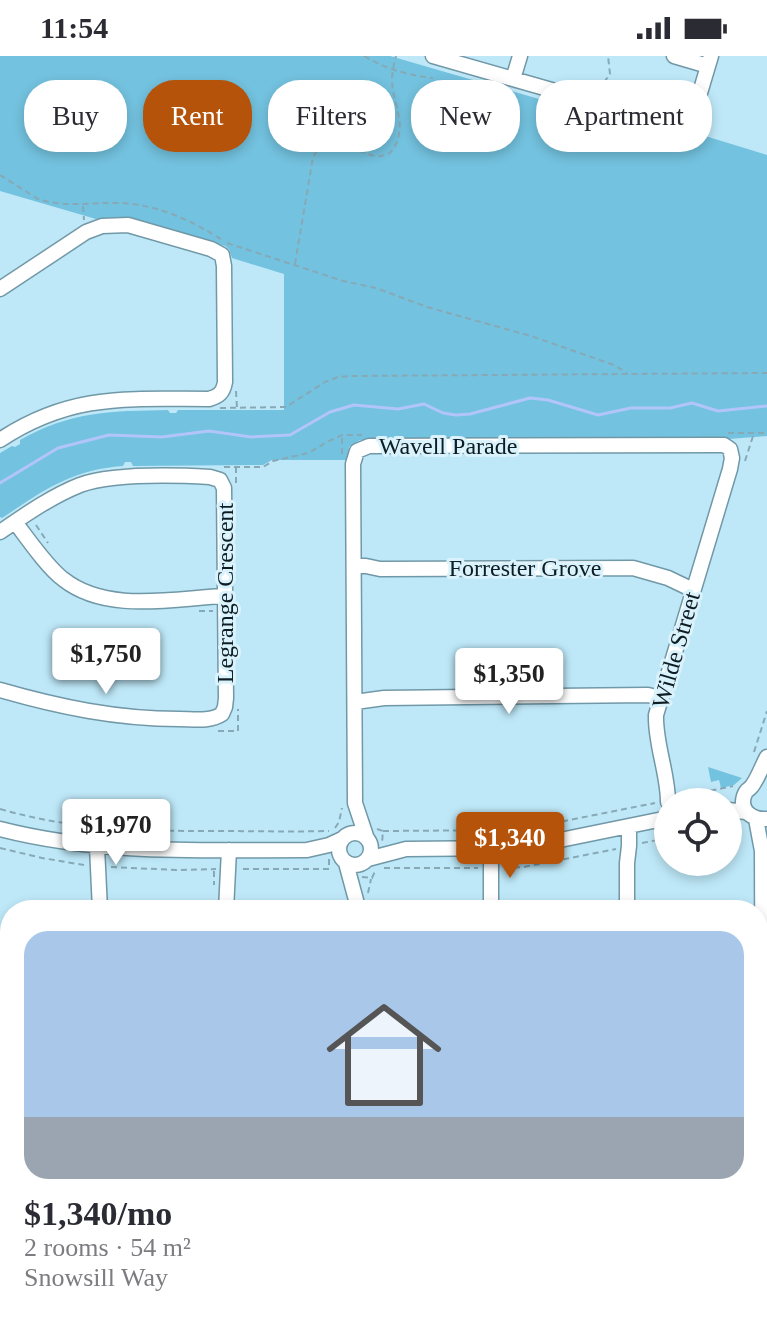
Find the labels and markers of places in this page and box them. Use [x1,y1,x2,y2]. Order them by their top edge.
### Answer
pin: $1,750 [41,628,171,696]
pin: $1,350 [444,648,574,716]
pin: $1,970 [51,799,181,867]
pin: $1,340 [445,812,575,880]

